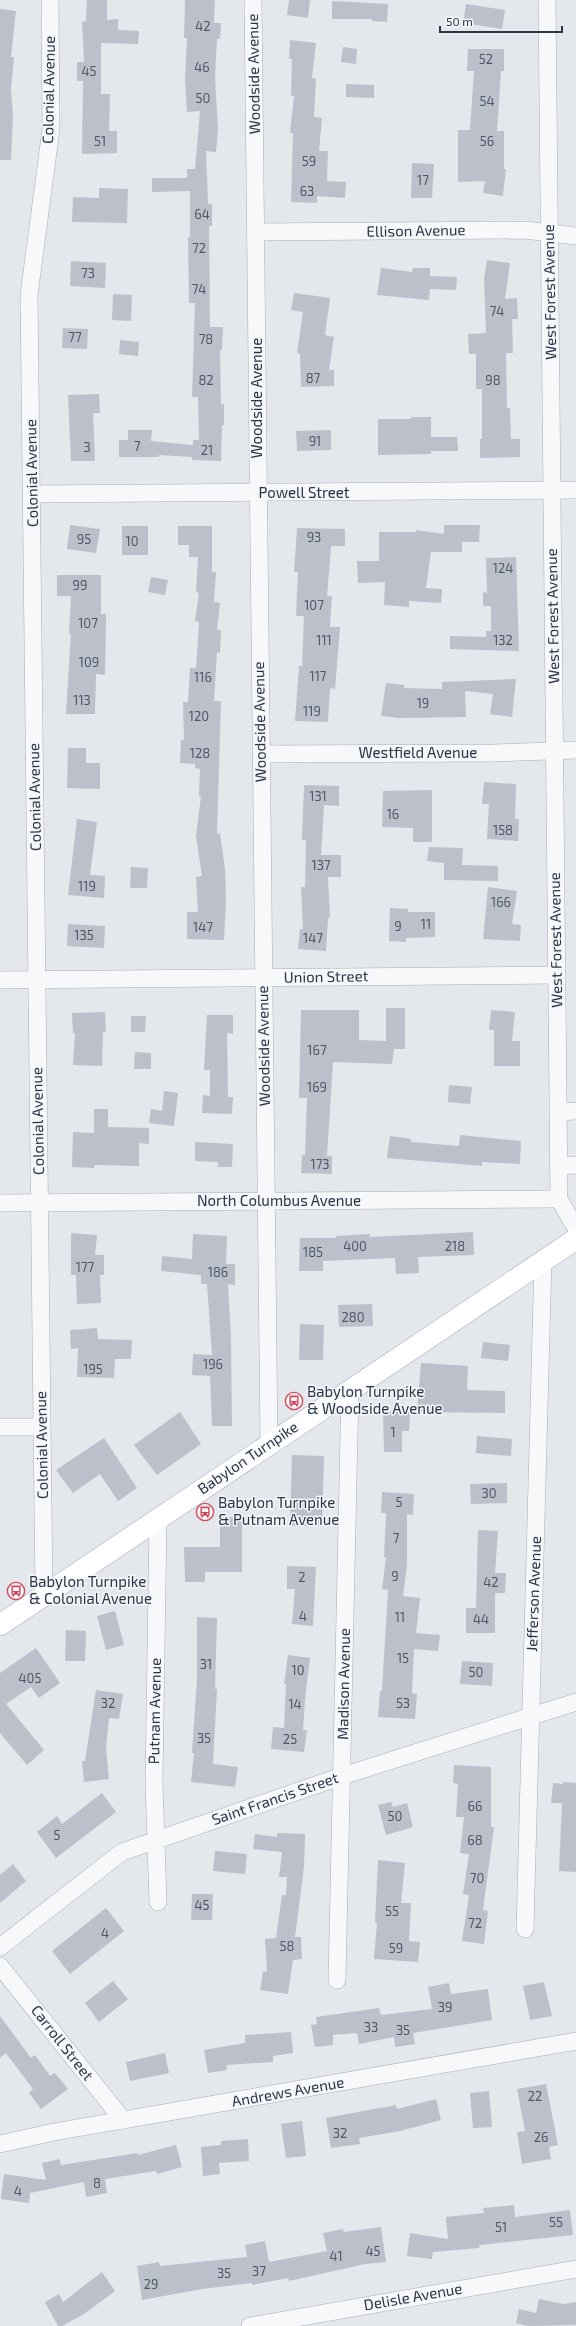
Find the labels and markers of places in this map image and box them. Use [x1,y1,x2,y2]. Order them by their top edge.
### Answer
place label: Babylon Turnpike & Woodside Avenue [307,1382,443,1417]
bus stop icon: Babylon Turnpike & Woodside Avenue [284,1391,304,1411]
place label: Babylon Turnpike & Putnam Avenue [218,1493,339,1528]
bus stop icon: Babylon Turnpike & Putnam Avenue [195,1502,215,1522]
place label: Babylon Turnpike & Colonial Avenue [29,1572,152,1607]
bus stop icon: Babylon Turnpike & Colonial Avenue [6,1581,26,1601]

